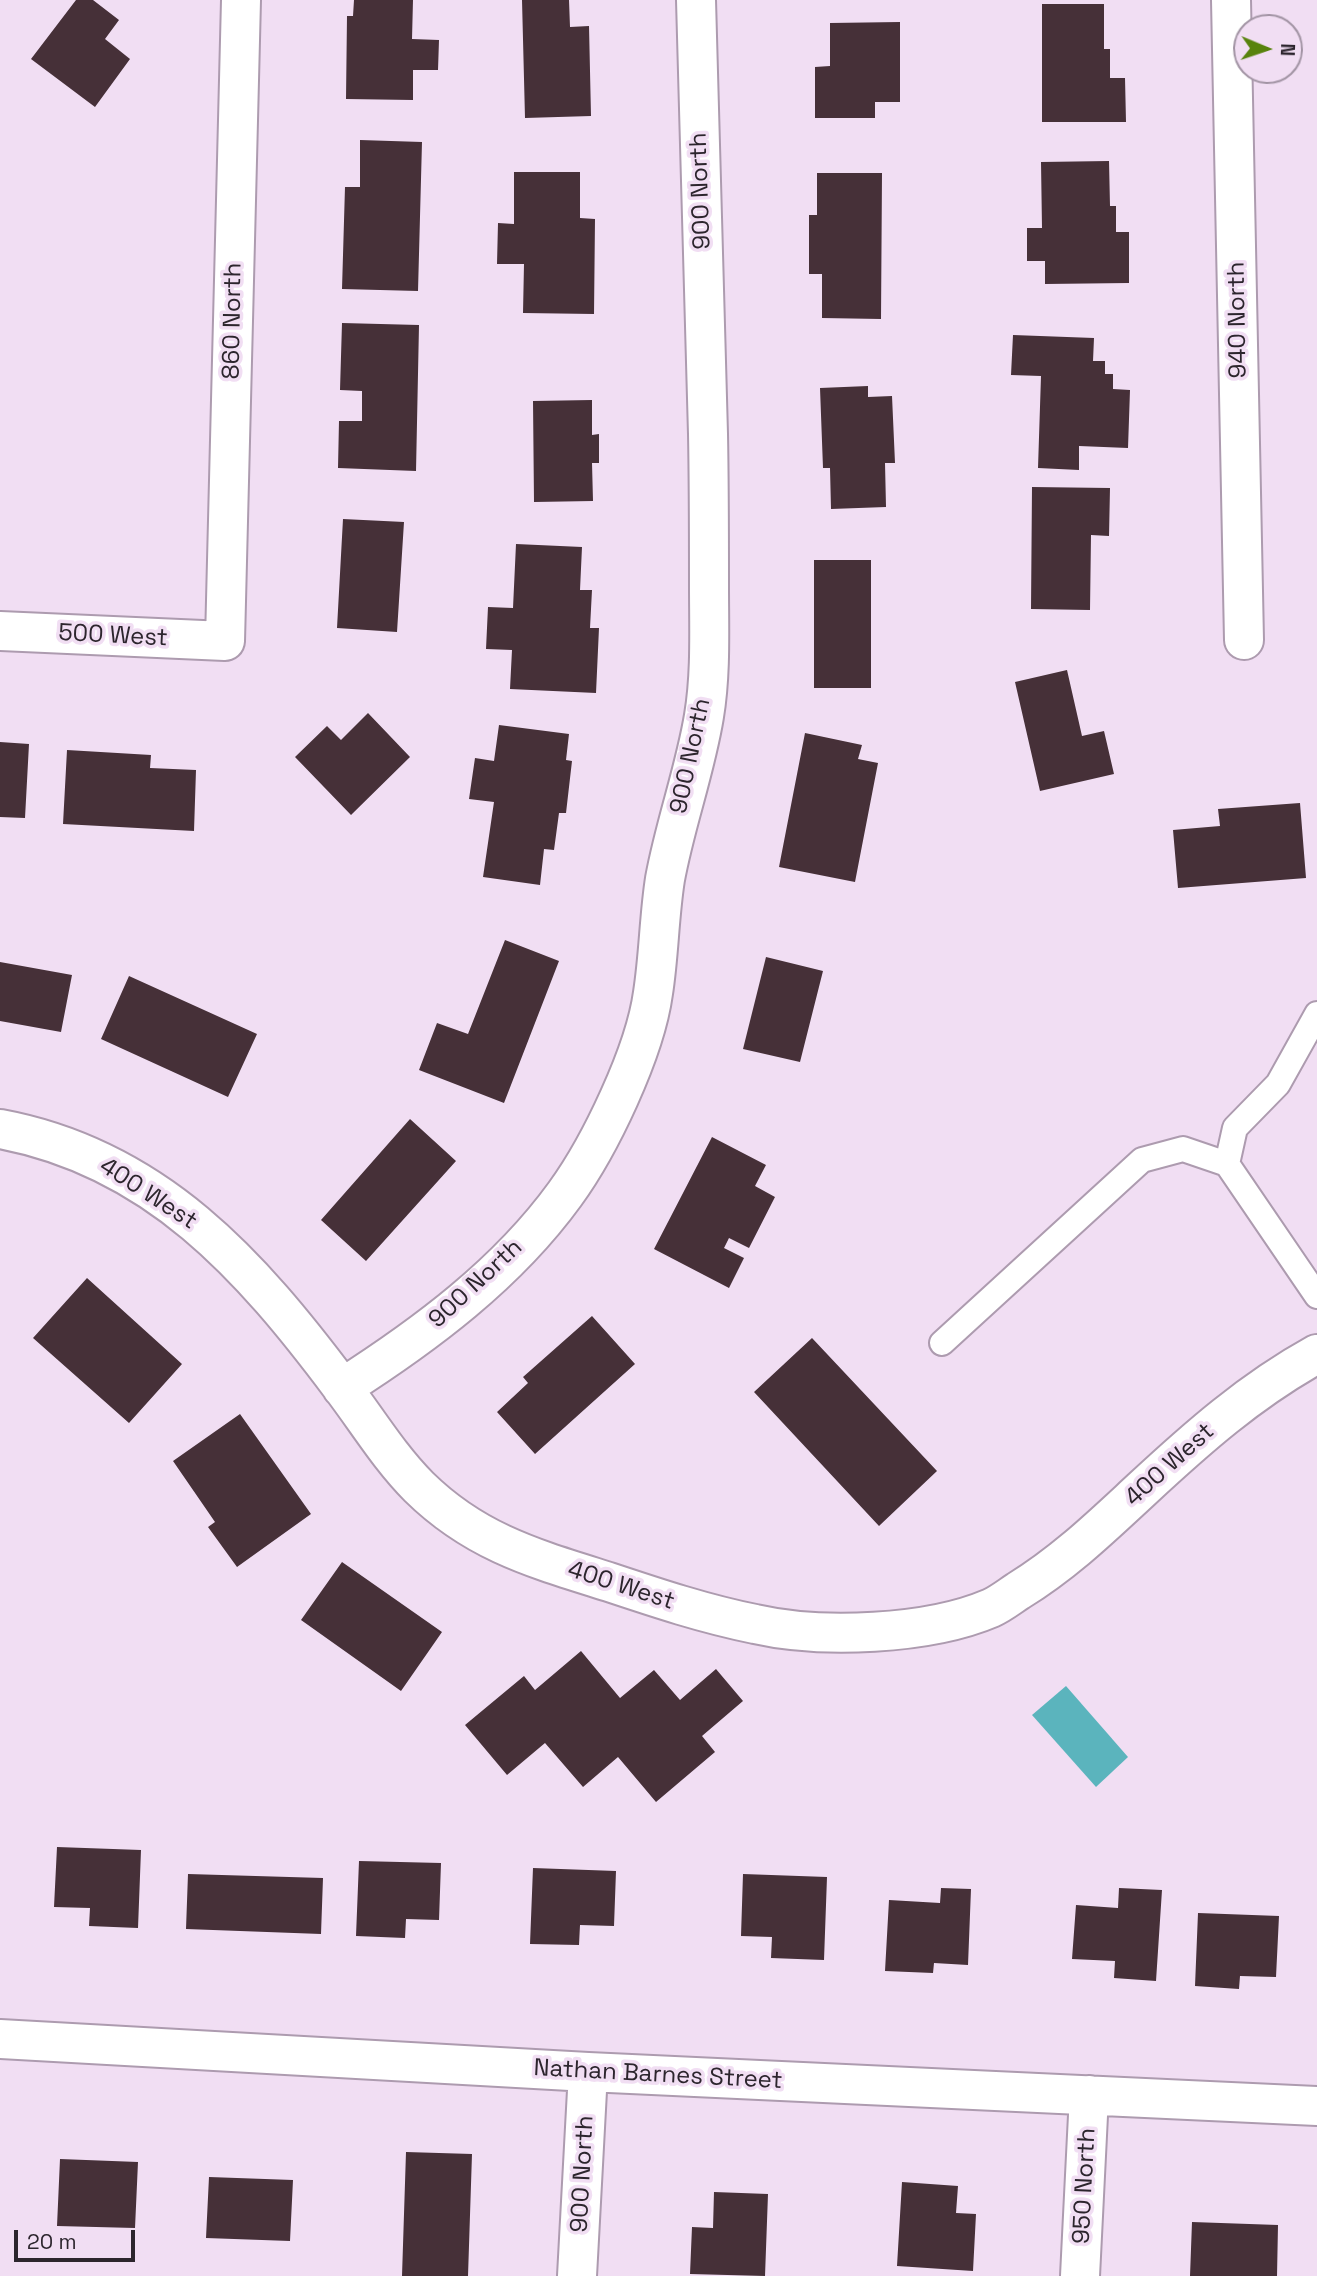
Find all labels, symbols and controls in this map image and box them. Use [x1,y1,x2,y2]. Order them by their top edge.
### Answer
north arrow [1233,14,1303,84]
text: N [1275,43,1300,56]
street label: 900 North [685,132,717,250]
street label: 940 North [1223,261,1253,379]
street label: 860 North [218,262,248,380]
street label: 500 West [58,619,168,653]
street label: 900 North [665,696,717,816]
street label: 400 West [94,1152,202,1236]
street label: 900 North [423,1234,529,1334]
street label: 400 West [1119,1417,1221,1513]
street label: 400 West [564,1555,678,1617]
street label: Nathan Barnes Street [533,2054,783,2096]
street label: 900 North [566,2115,600,2233]
street label: 950 North [1068,2127,1102,2245]
scale bar [18,2216,138,2260]
text: 20 m [27,2228,77,2255]

